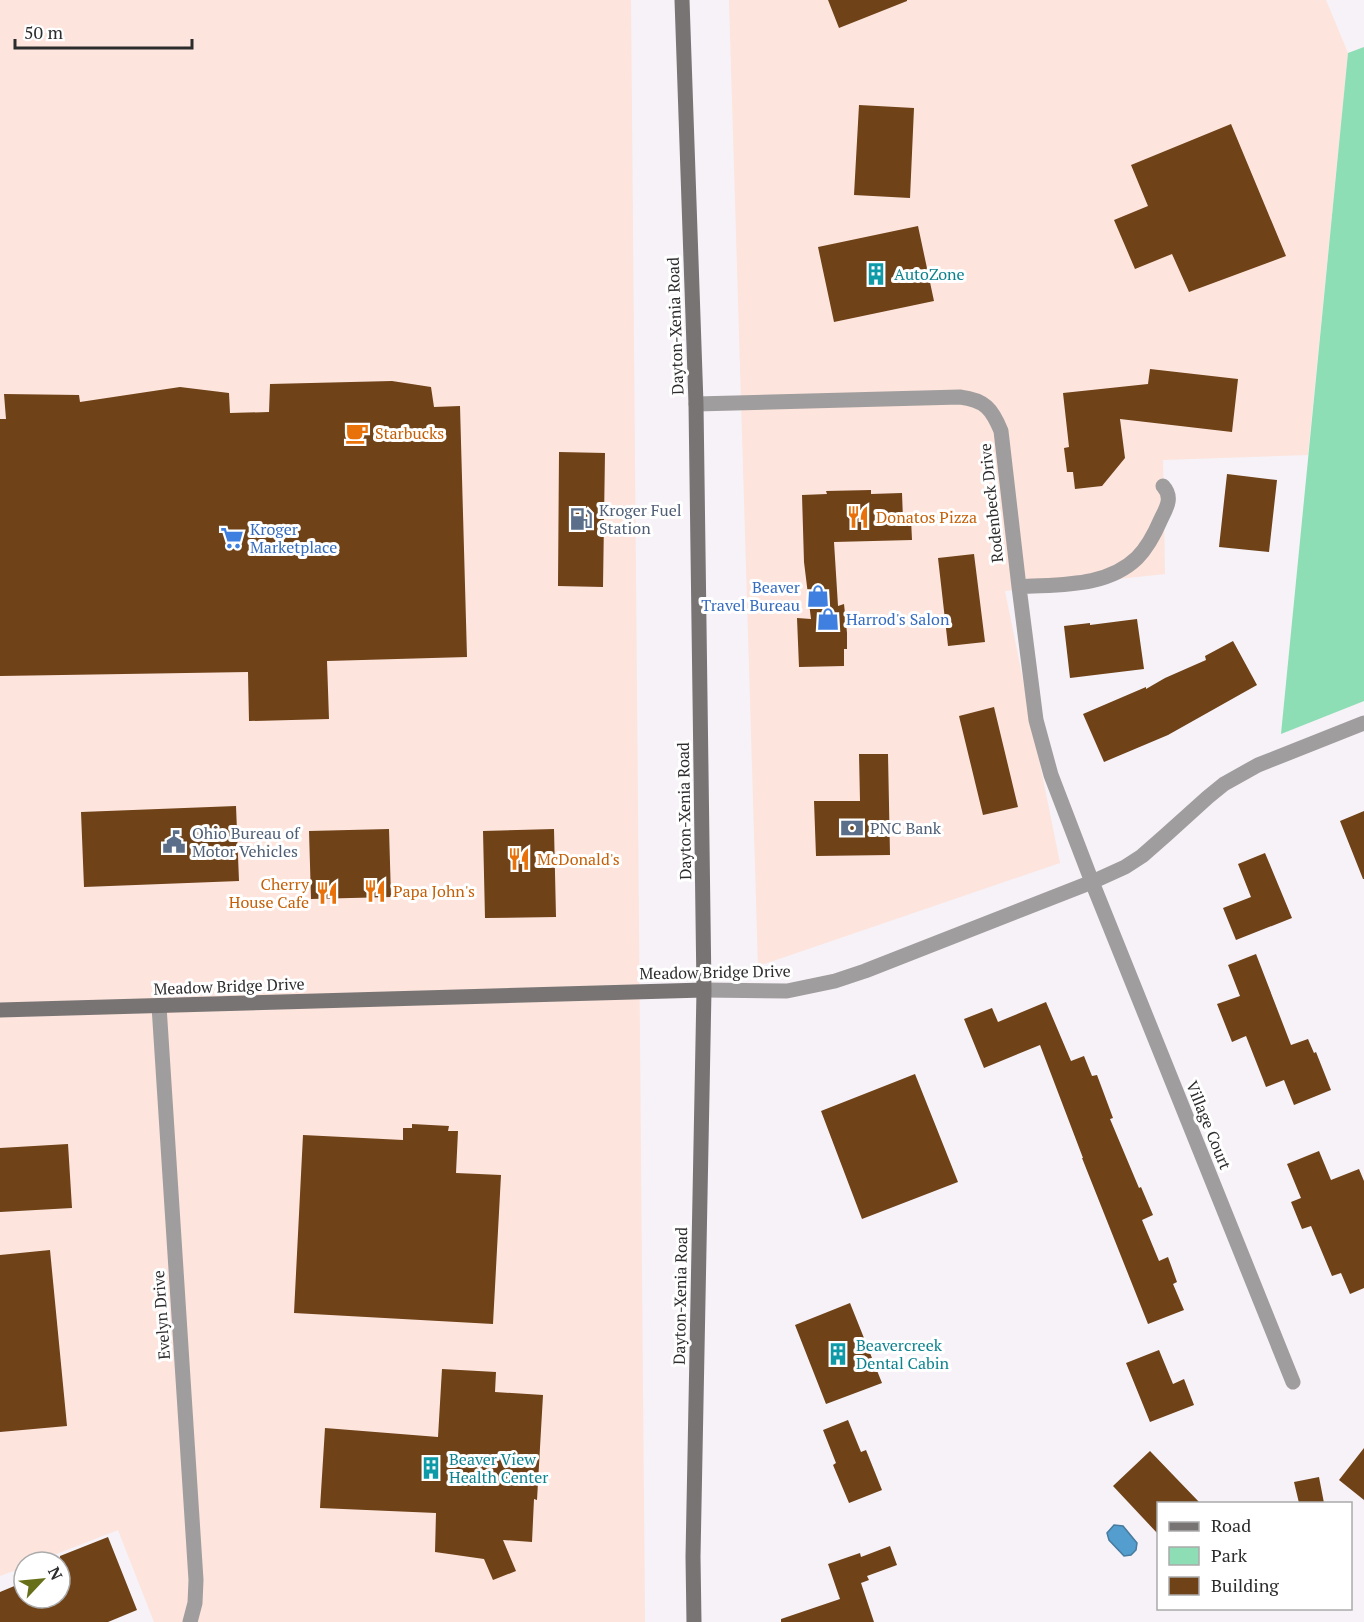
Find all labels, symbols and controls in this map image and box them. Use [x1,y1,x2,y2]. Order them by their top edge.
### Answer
scale bar [15,12,192,50]
text: 50 m [24,20,64,44]
street label: Dayton-Xenia Road [662,257,688,395]
building icon: AutoZone [863,261,889,287]
place label: AutoZone [894,263,965,285]
cafe icon: Starbucks [344,420,370,446]
place label: Starbucks [375,422,444,444]
street label: Rodenbeck Drive [974,442,1008,564]
place label: Kroger Fuel Station [599,499,682,539]
restaurant icon: Donatos Pizza [845,504,871,530]
fuel station icon: Kroger Fuel Station [568,506,594,532]
place label: Donatos Pizza [876,506,977,528]
place label: Kroger Marketplace [250,518,337,558]
supermarket icon: Kroger Marketplace [219,525,245,551]
place label: Beaver Travel Bureau [701,576,801,616]
shop icon: Beaver Travel Bureau [805,583,831,609]
shop icon: Harrod's Salon [815,606,841,632]
place label: Harrod's Salon [846,608,950,630]
street label: Dayton-Xenia Road [672,742,696,880]
bank icon: PNC Bank [839,815,865,841]
place label: PNC Bank [870,817,942,839]
place label: Ohio Bureau of Motor Vehicles [192,822,301,862]
public building icon: Ohio Bureau of Motor Vehicles [161,829,187,855]
restaurant icon: McDonald's [506,846,532,872]
place label: McDonald's [537,848,620,870]
place label: Cherry House Cafe [229,873,310,913]
restaurant icon: Papa John's [362,878,388,904]
restaurant icon: Cherry House Cafe [314,880,340,906]
place label: Papa John's [393,880,475,902]
street label: Meadow Bridge Drive [639,960,791,984]
street label: Meadow Bridge Drive [153,972,305,1000]
street label: Village Court [1181,1077,1237,1173]
street label: Dayton-Xenia Road [668,1227,692,1365]
street label: Evelyn Drive [147,1270,175,1360]
place label: Beavercreek Dental Cabin [856,1334,950,1374]
building icon: Beavercreek Dental Cabin [825,1341,851,1367]
place label: Beaver View Health Center [449,1448,549,1488]
building icon: Beaver View Health Center [418,1455,444,1481]
legend [1157,1502,1352,1610]
text: Road [1211,1513,1251,1537]
text: Park [1211,1543,1248,1567]
north arrow [12,1550,72,1610]
text: N [43,1563,68,1584]
text: Building [1211,1573,1279,1597]

